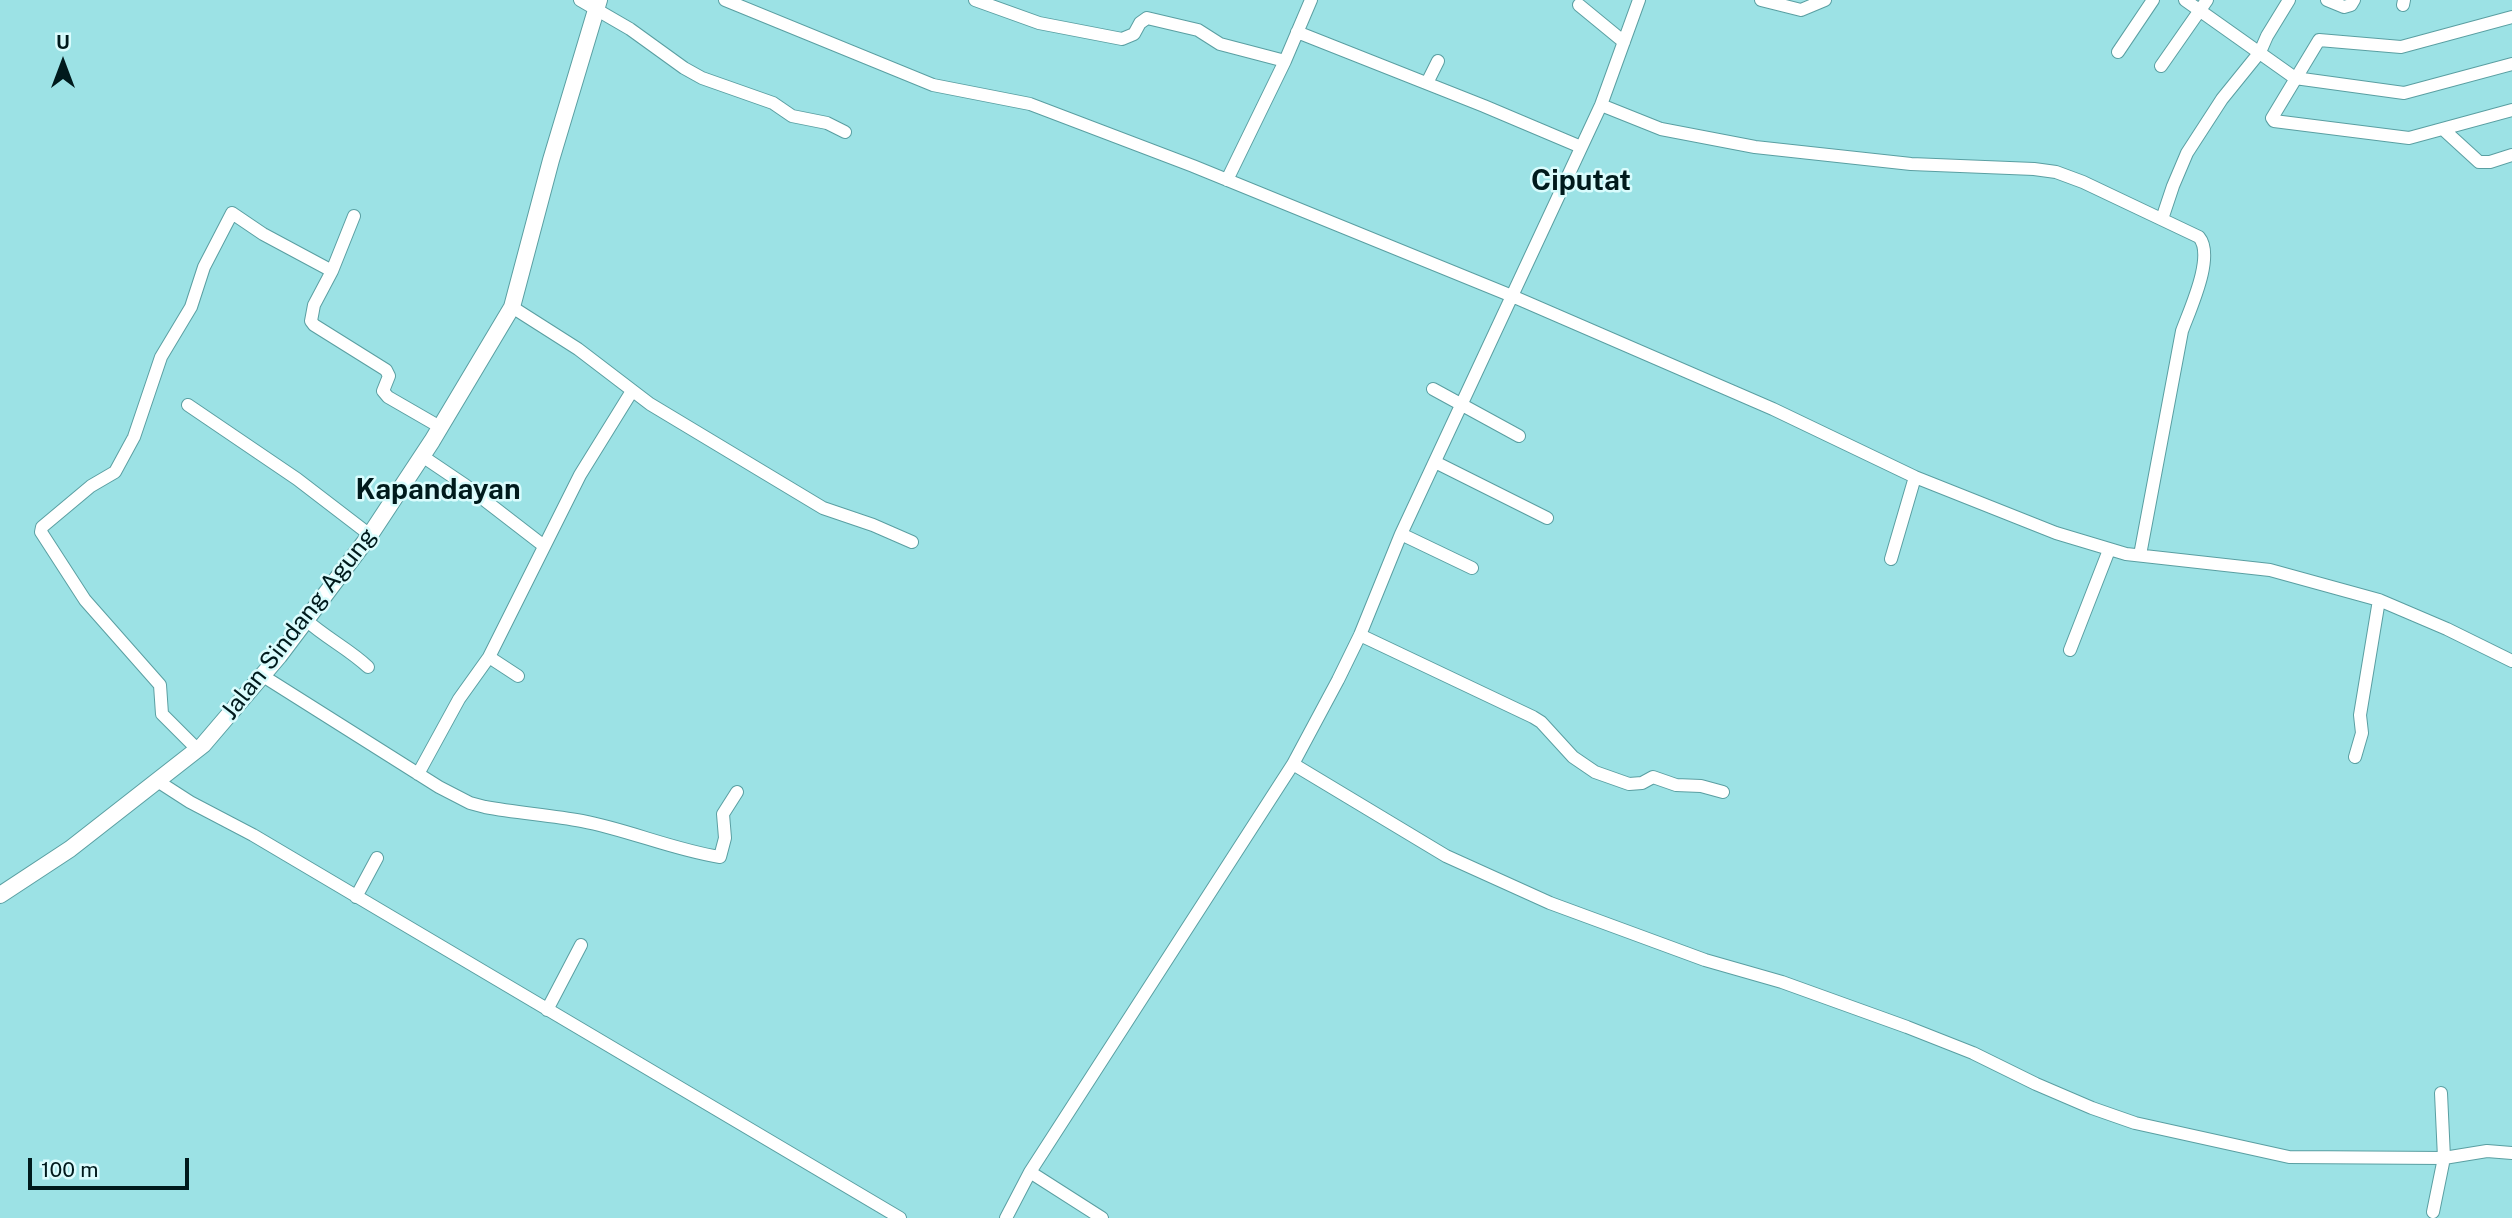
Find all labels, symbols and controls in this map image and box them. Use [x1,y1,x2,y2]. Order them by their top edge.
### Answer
north arrow [28,28,98,98]
text: U [56,31,70,53]
district label: Ciputat [1531,164,1631,198]
district label: Kapandayan [355,473,521,507]
street label: Jalan Sindang Agung [215,523,383,725]
scale bar [32,1144,192,1188]
text: 100 m [41,1157,98,1182]

